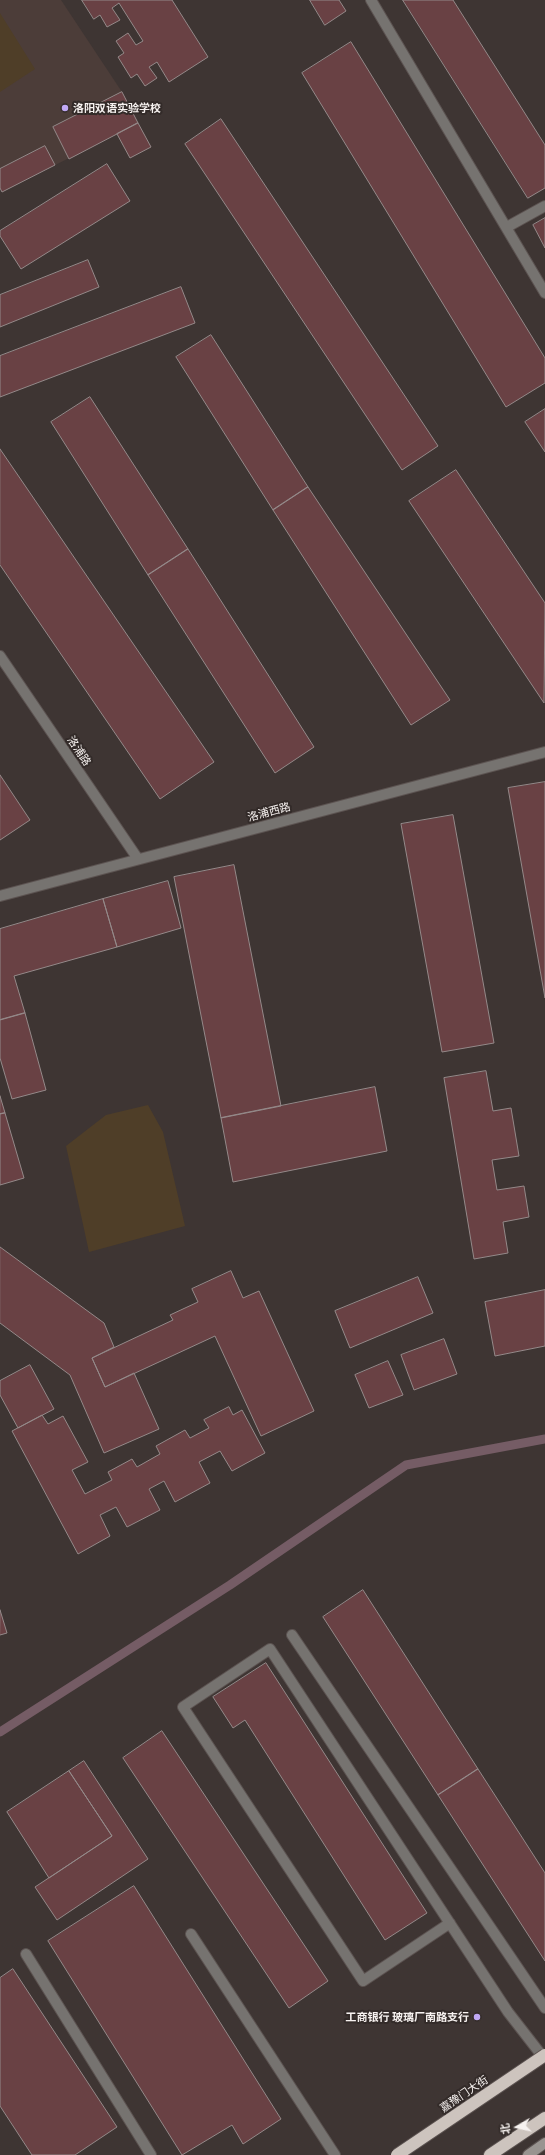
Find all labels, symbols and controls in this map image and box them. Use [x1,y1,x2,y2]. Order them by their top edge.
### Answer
place label: 洛阳双语实验学校 [73,101,161,115]
marker: 洛阳双语实验学校 [60,103,70,113]
street label: 洛浦路 [64,734,94,768]
street label: 洛浦西路 [246,800,292,824]
place label: 工商银行 玻璃厂南路支行 [345,2010,469,2024]
marker: 工商银行 玻璃厂南路支行 [472,2012,482,2022]
street label: 嘉豫门大街 [438,2073,490,2115]
north arrow [497,2107,537,2147]
text: 北 [498,2123,512,2135]

